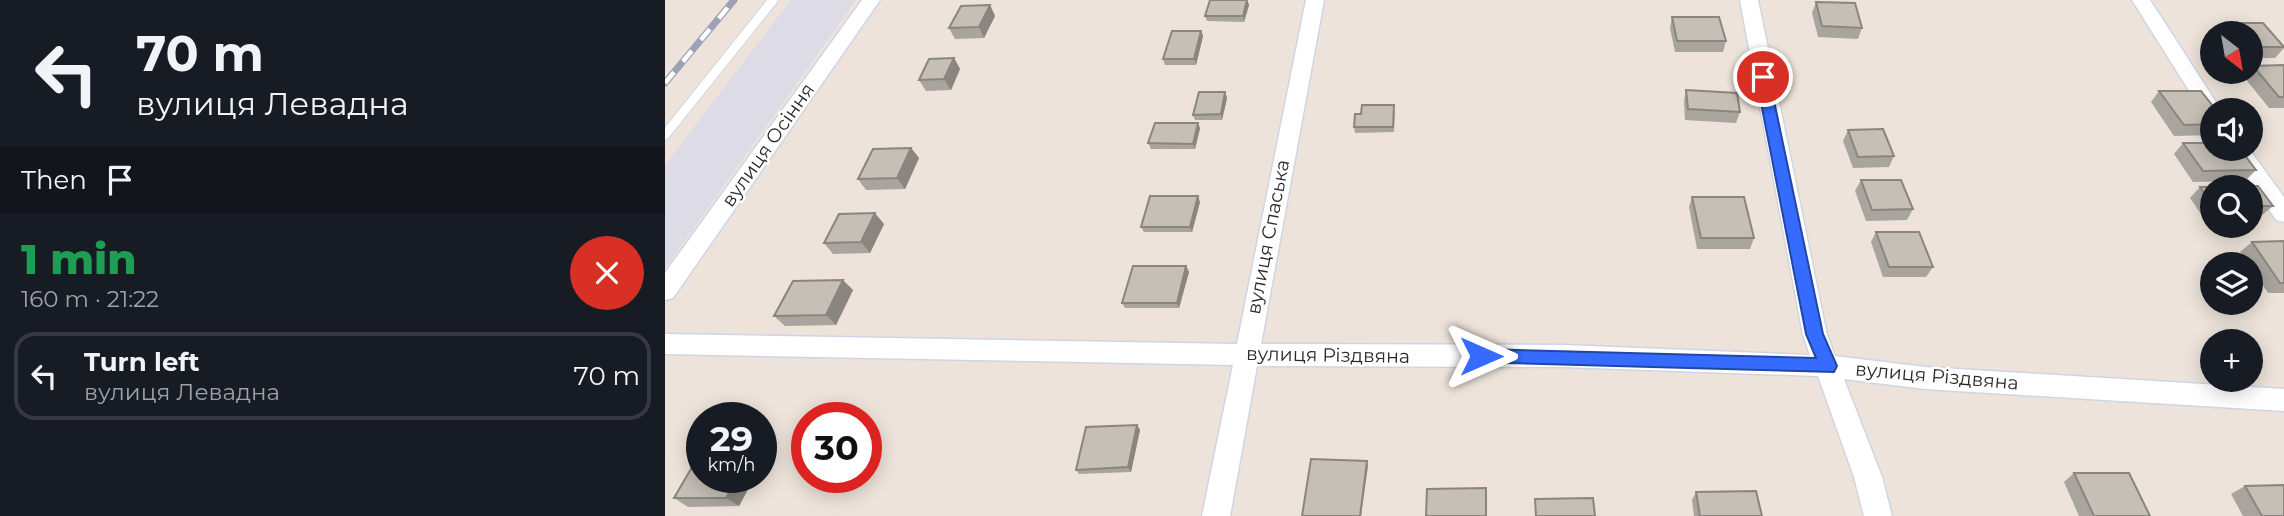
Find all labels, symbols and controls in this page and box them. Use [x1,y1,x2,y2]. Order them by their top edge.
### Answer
north arrow [2200,21,2263,84]
map controls [2200,21,2263,392]
text: 70 m [136,24,264,83]
icon: left [21,28,112,119]
pin [1733,47,1793,107]
icon: arrive [1744,58,1782,96]
street label: вулиця Осіння [717,79,819,211]
text: вулиця Левадна [136,84,409,123]
button: sound [2200,98,2263,161]
street label: вулиця Спаська [1242,158,1294,316]
icon: arrive [101,161,139,199]
text: Then [21,164,87,196]
button: search [2200,175,2263,238]
text: 1 min [21,233,137,285]
button: close [570,236,644,310]
button: layers [2200,252,2263,315]
text: 160 m · 21:22 [21,285,159,313]
position arrow [1444,319,1518,393]
button: + [2200,329,2263,392]
street label: вулиця Різдвяна [1246,342,1410,368]
text: Turn left [84,346,200,378]
icon: left [25,357,63,395]
street label: вулиця Різдвяна [1854,357,2020,395]
text: 70 m [574,360,640,392]
text: вулиця Левадна [84,378,280,406]
speed limit sign: 30 [791,402,882,493]
text: 29 [710,417,753,460]
text: km/h [707,454,756,476]

